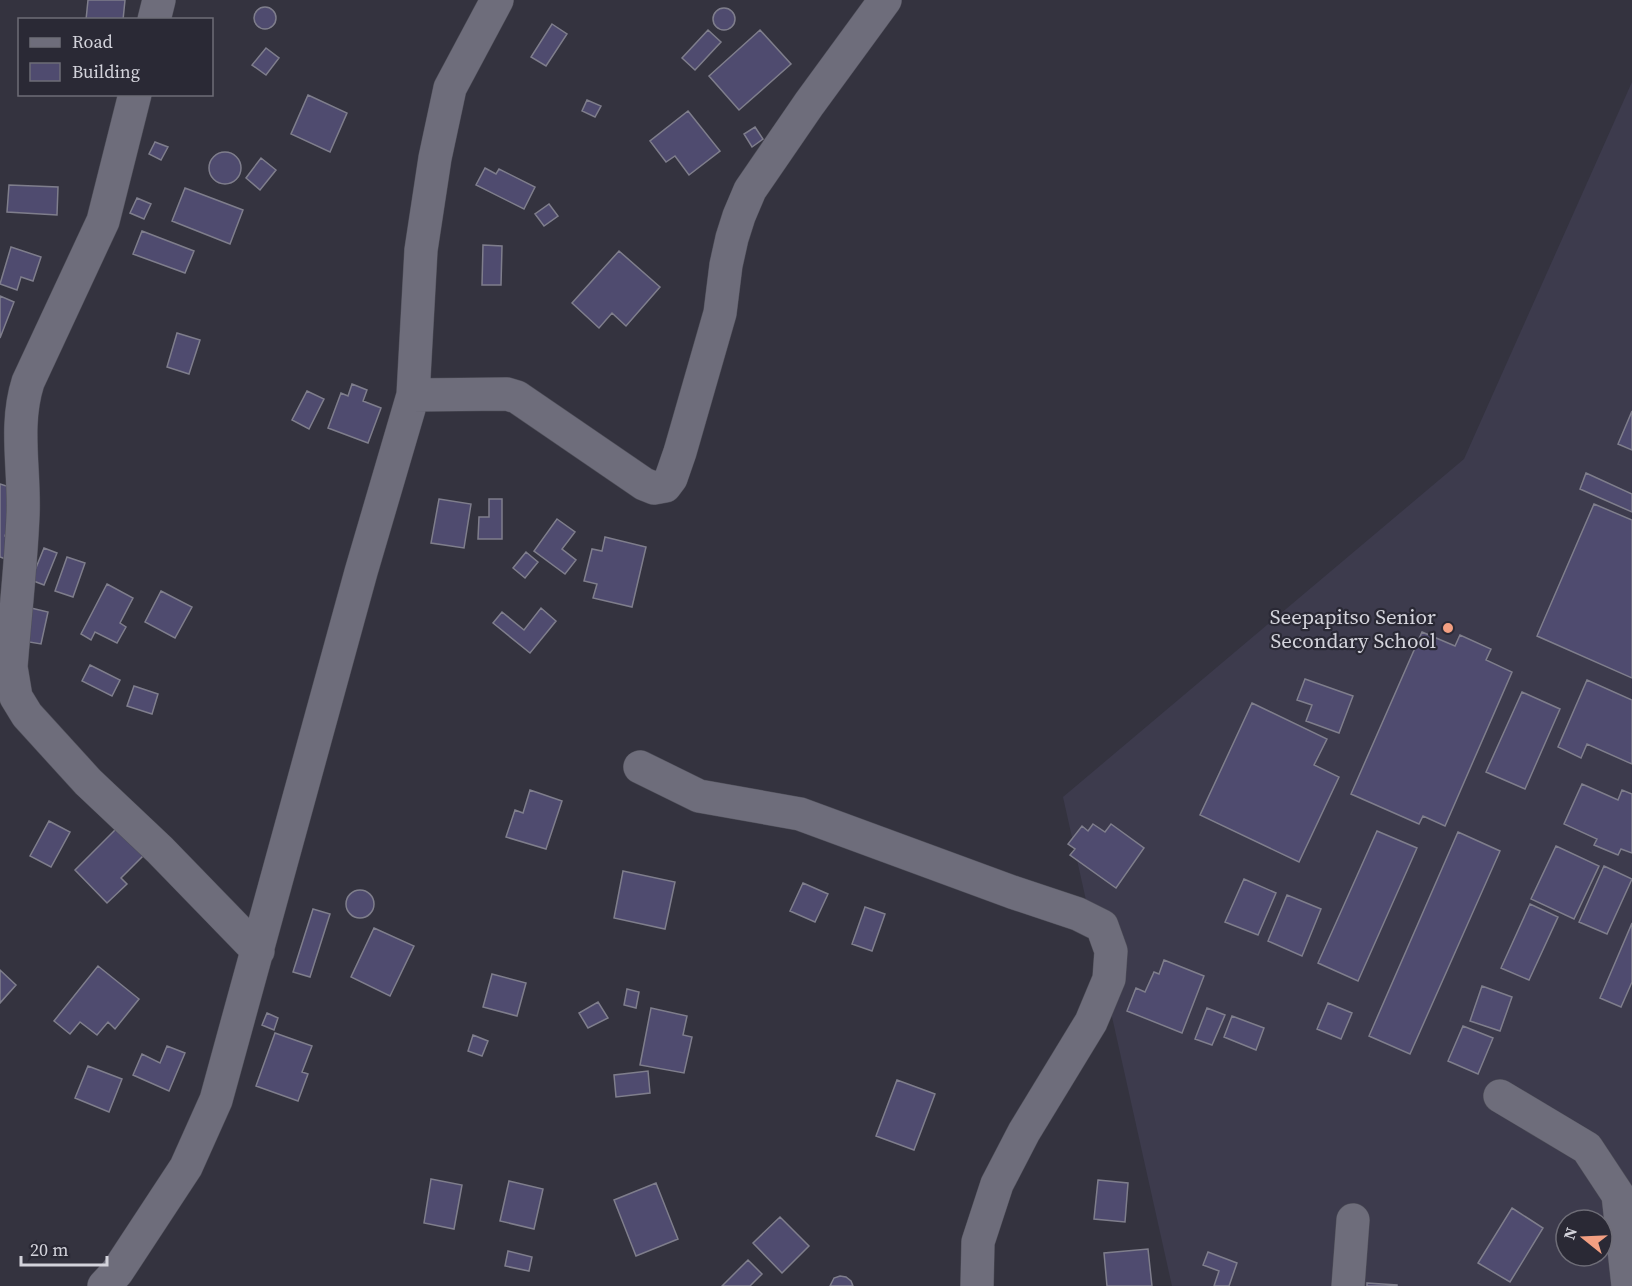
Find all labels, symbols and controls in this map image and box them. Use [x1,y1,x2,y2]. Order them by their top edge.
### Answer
legend [18,18,213,96]
text: Road [72,29,113,54]
text: Building [72,59,140,84]
place label: Seepapitso Senior Secondary School [1270,602,1436,655]
marker: Seepapitso Senior Secondary School [1441,621,1455,635]
north arrow [1554,1208,1614,1268]
text: N [1557,1224,1582,1242]
scale bar [21,1229,106,1267]
text: 20 m [30,1237,68,1262]

